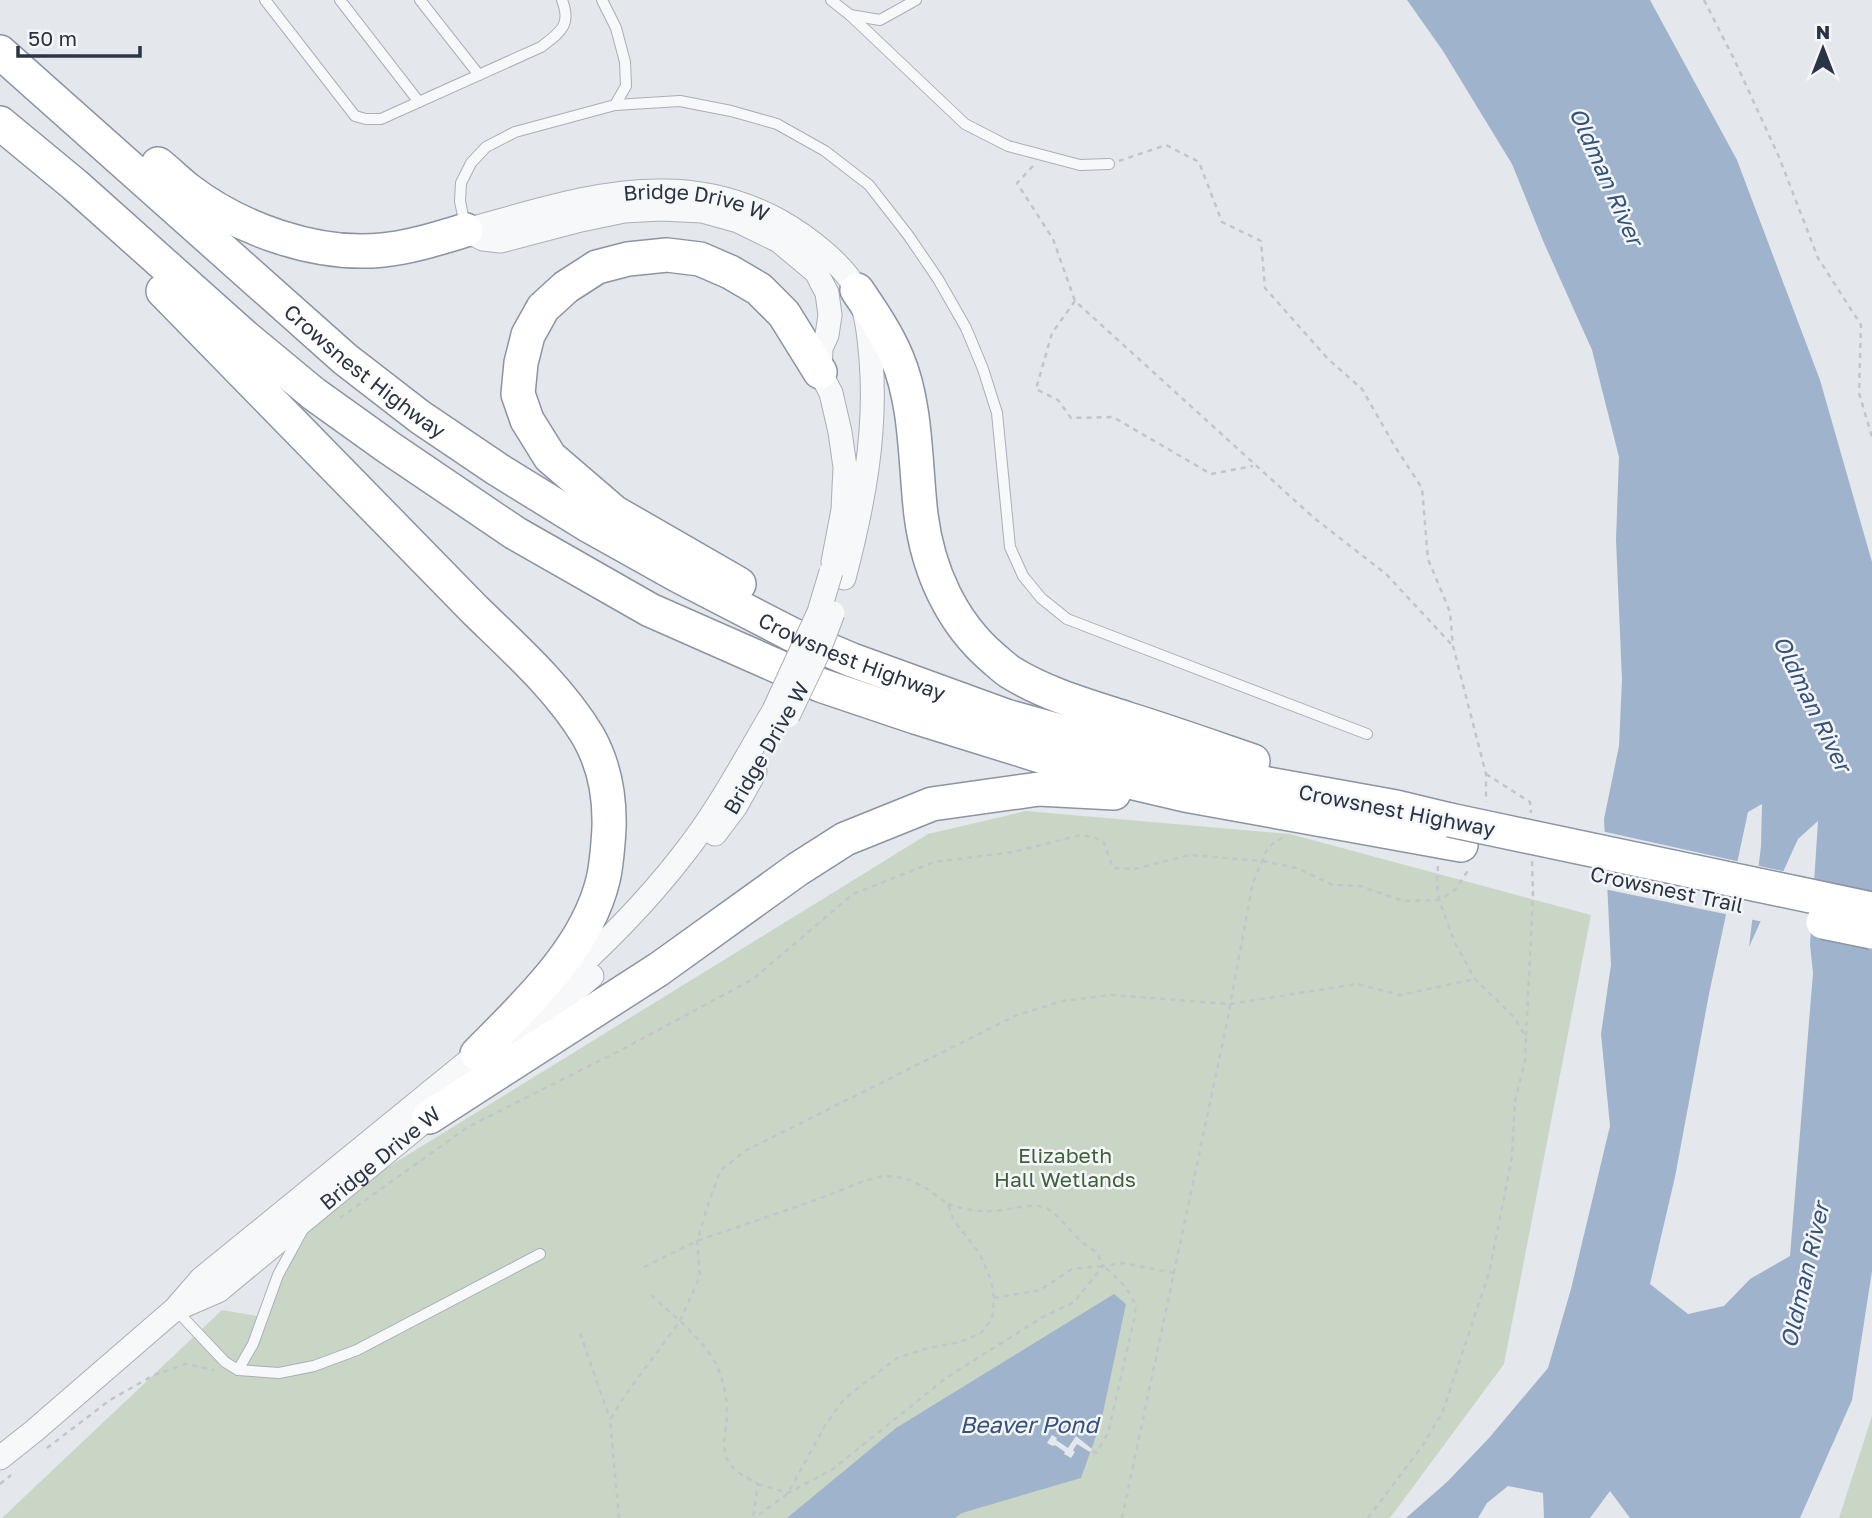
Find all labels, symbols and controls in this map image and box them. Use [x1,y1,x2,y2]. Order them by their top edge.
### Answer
scale bar [18,14,140,58]
north arrow [1788,14,1858,84]
text: N [1816,20,1830,43]
text: 50 m [28,25,77,51]
water label: Oldman River [1564,103,1651,252]
street label: Bridge Drive W [622,178,773,227]
street label: Crowsnest Highway [279,298,451,444]
street label: Crowsnest Highway [754,606,949,706]
water label: Oldman River [1768,630,1859,778]
street label: Bridge Drive W [718,677,814,819]
street label: Crowsnest Highway [1297,778,1498,842]
street label: Crowsnest Trail [1588,860,1746,918]
street label: Bridge Drive W [314,1100,446,1215]
park label: Elizabeth Hall Wetlands [994,1142,1136,1192]
water label: Oldman River [1774,1197,1835,1350]
water label: Beaver Pond [960,1410,1101,1438]

